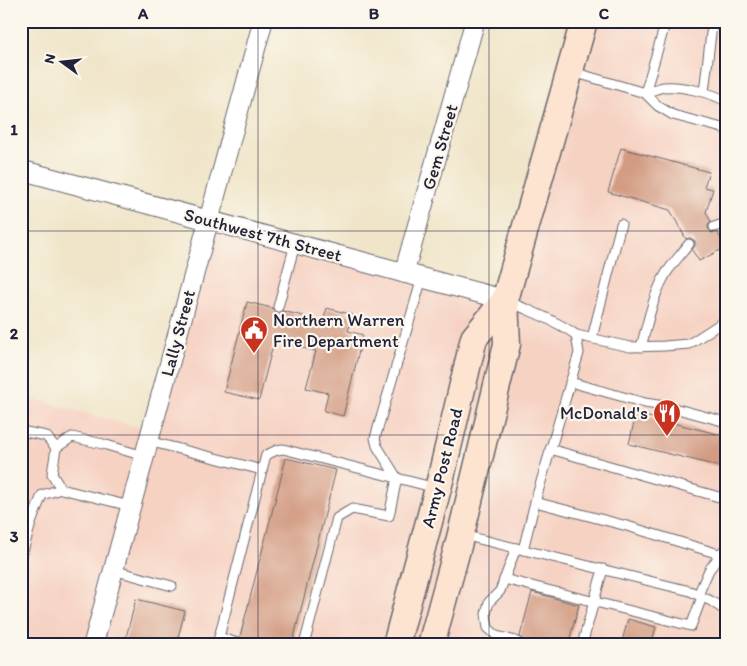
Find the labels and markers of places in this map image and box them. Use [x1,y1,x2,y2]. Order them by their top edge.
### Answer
place label: Northern Warren Fire Department [273,309,405,352]
public building icon: Northern Warren Fire Department [239,315,269,354]
restaurant icon: McDonald's [652,398,682,437]
place label: McDonald's [560,402,648,424]

